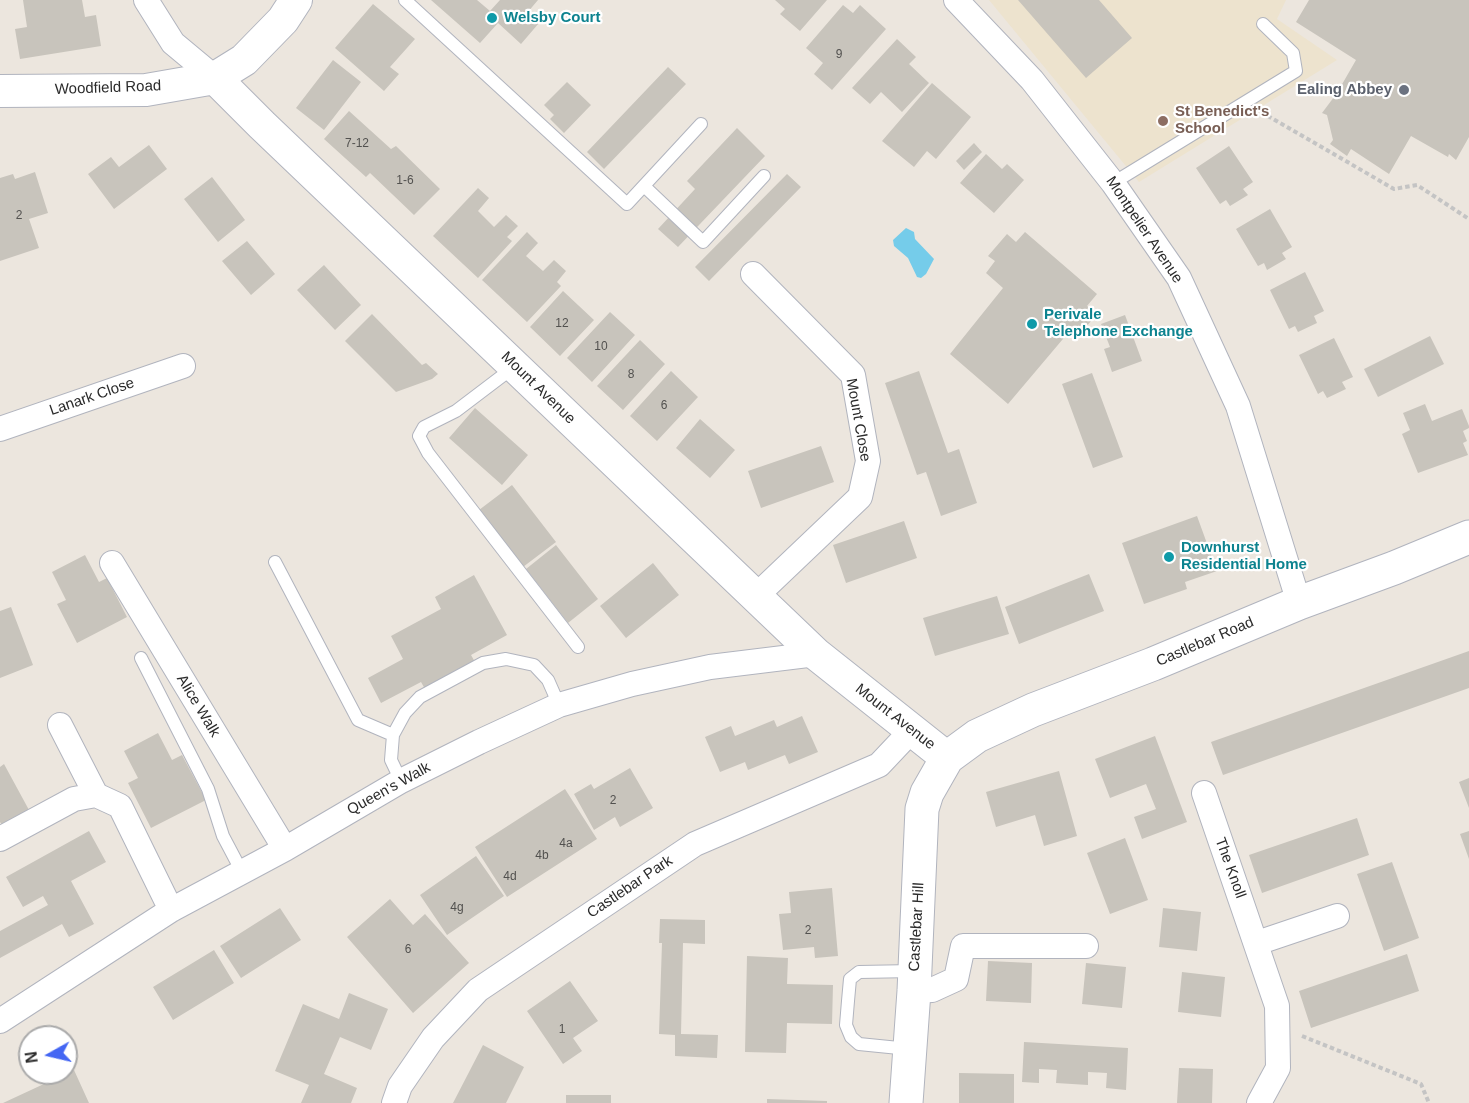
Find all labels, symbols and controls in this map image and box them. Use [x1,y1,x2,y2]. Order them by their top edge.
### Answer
place label: Welsby Court [504,9,600,27]
marker: Welsby Court [485,11,499,25]
house number: 9 [836,48,842,62]
street label: Woodfield Road [54,77,162,99]
place label: Ealing Abbey [1297,81,1392,99]
marker: Ealing Abbey [1397,83,1411,97]
place label: St Benedict's School [1175,103,1269,138]
marker: St Benedict's School [1156,114,1170,128]
house number: 7-12 [345,137,369,151]
street label: Montpelier Avenue [1102,173,1186,287]
house number: 1-6 [396,174,414,188]
house number: 2 [16,209,22,223]
place label: Perivale Telephone Exchange [1044,306,1193,341]
house number: 12 [555,317,569,331]
marker: Perivale Telephone Exchange [1025,317,1039,331]
house number: 10 [594,340,608,354]
street label: Mount Avenue [497,348,579,428]
house number: 8 [628,368,634,382]
street label: Lanark Close [47,374,137,420]
street label: Mount Close [842,377,874,463]
house number: 6 [661,399,667,413]
place label: Downhurst Residential Home [1181,539,1307,574]
marker: Downhurst Residential Home [1162,550,1176,564]
street label: Castlebar Road [1154,613,1256,671]
street label: Alice Walk [172,672,224,740]
street label: Mount Avenue [851,680,939,754]
street label: Queen's Walk [344,759,434,819]
house number: 2 [610,794,616,808]
street label: The Knoll [1211,835,1249,901]
house number: 4a [559,837,573,851]
house number: 4b [535,849,549,863]
street label: Castlebar Park [584,852,676,922]
house number: 4d [503,870,517,884]
street label: Castlebar Hill [906,882,928,972]
house number: 4g [450,901,464,915]
house number: 2 [805,924,811,938]
house number: 6 [405,943,411,957]
house number: 1 [559,1023,565,1037]
north arrow [18,1025,78,1085]
text: N [22,1050,41,1064]

